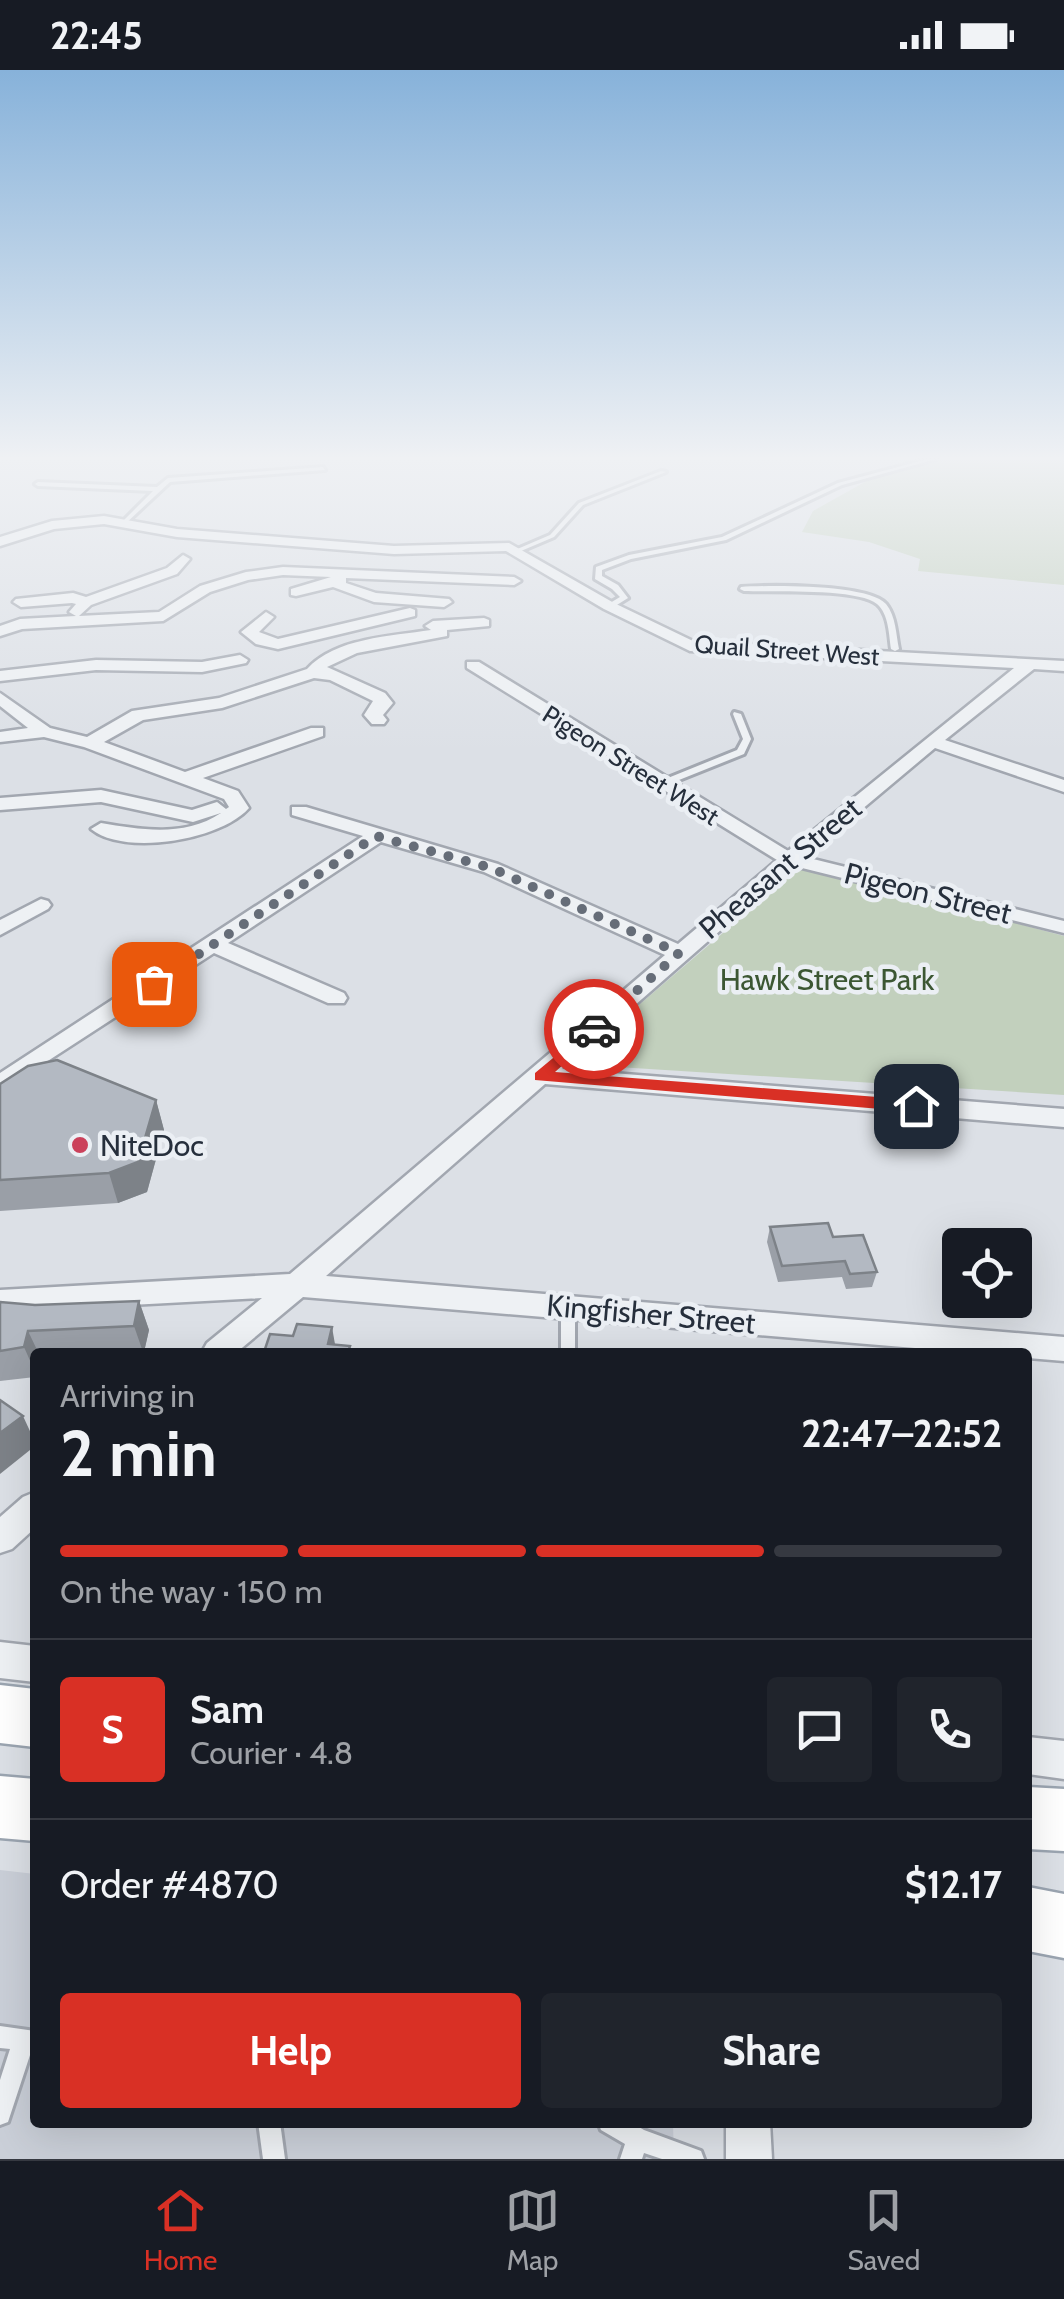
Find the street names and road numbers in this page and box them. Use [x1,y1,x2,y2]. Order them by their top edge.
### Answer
street label: Quail Street West [694,629,881,671]
street label: Pigeon Street West [537,699,725,832]
street label: Pheasant Street [691,789,869,947]
street label: Pigeon Street [841,854,1015,932]
street label: Kingfisher Street [545,1286,757,1342]

